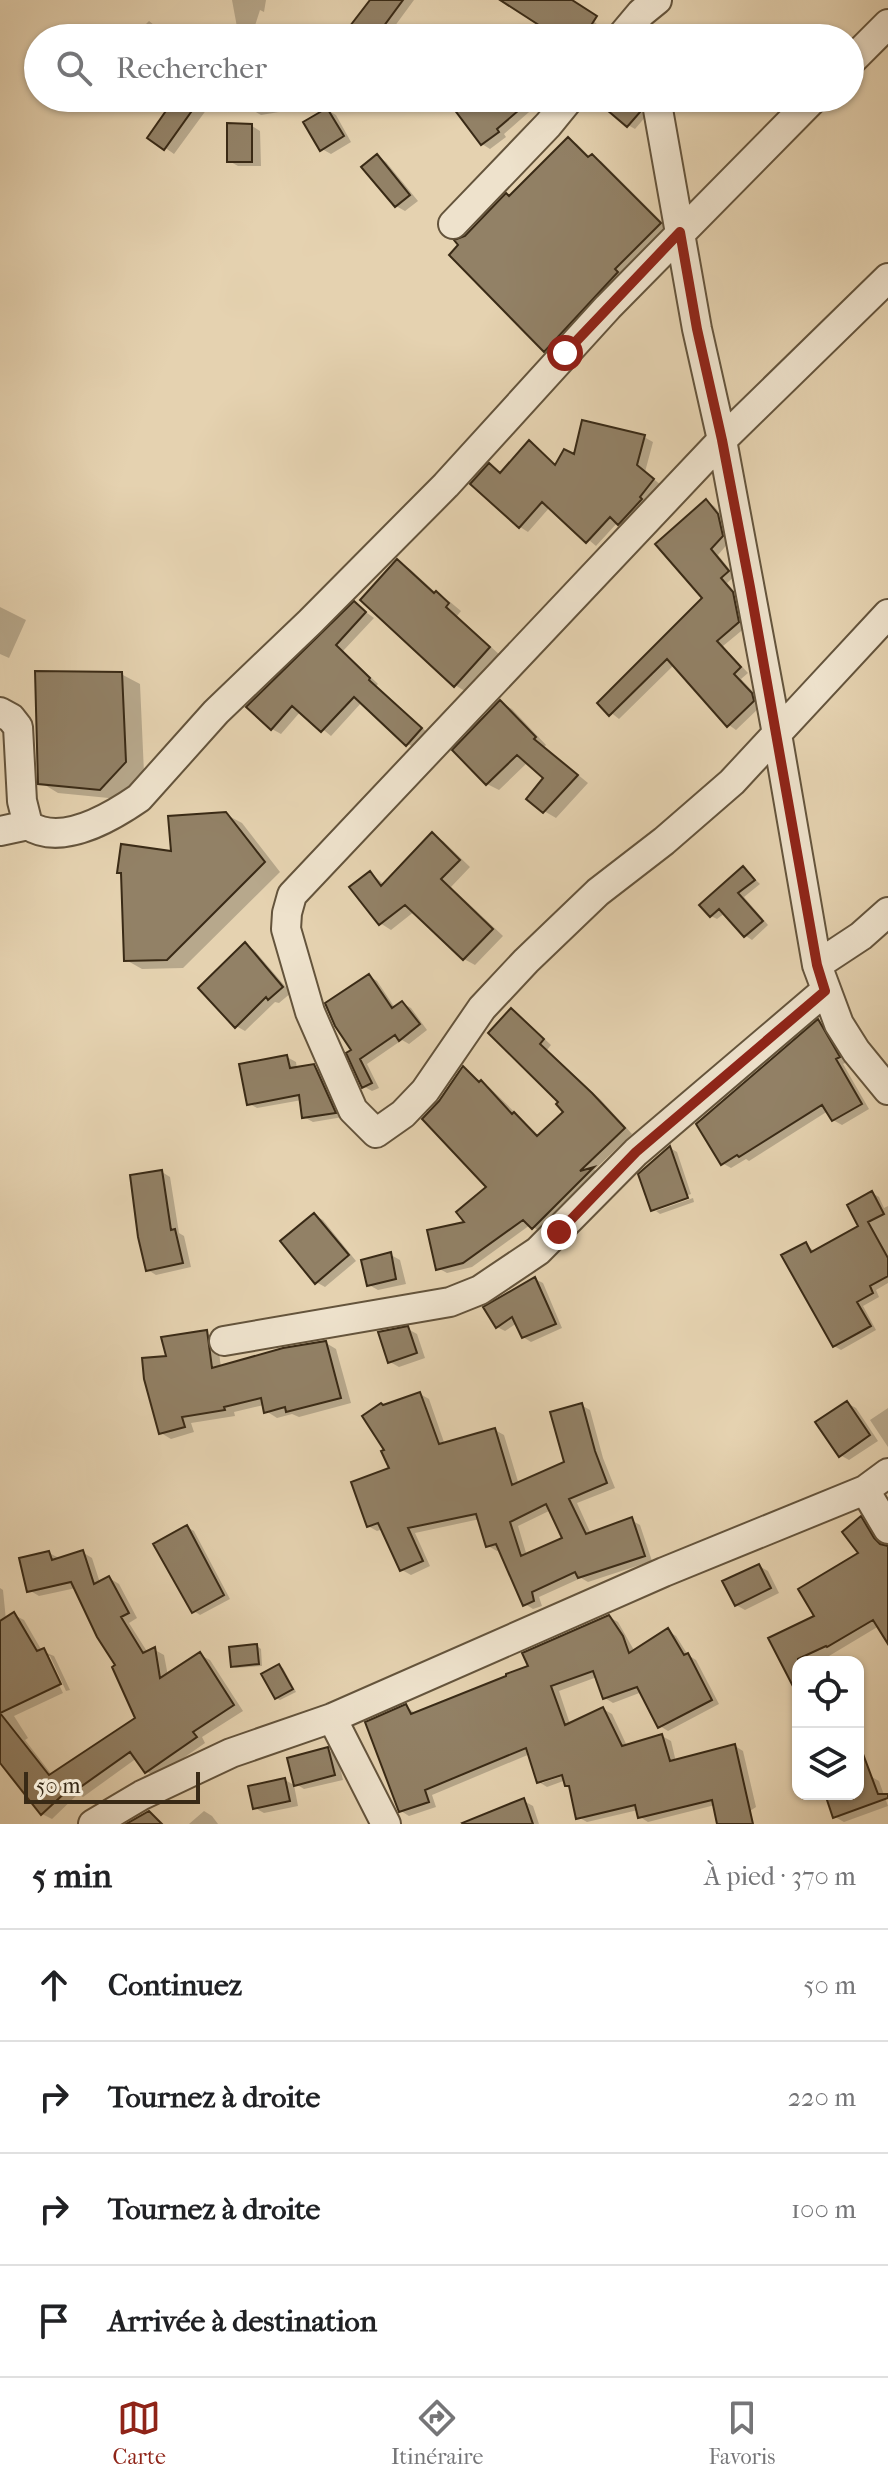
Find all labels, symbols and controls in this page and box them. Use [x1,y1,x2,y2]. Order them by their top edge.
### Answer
search box [24,24,864,112]
icon: search [52,46,96,90]
text: Rechercher [116,51,267,86]
route start [547,335,583,371]
route end [541,1214,577,1250]
map controls [792,1656,864,1800]
button: locate [792,1656,864,1728]
button: layers [792,1728,864,1800]
scale bar [24,1768,200,1804]
text: 50 m [36,1773,81,1799]
text: 5 min [32,1856,112,1896]
text: À pied · 370 m [704,1861,856,1892]
icon: ahead [32,1963,76,2007]
text: Continuez [108,1968,242,2003]
text: 50 m [803,1970,856,2001]
icon: right [32,2075,76,2119]
text: Tournez à droite [108,2080,320,2115]
text: 220 m [788,2082,856,2113]
icon: right [32,2187,76,2231]
text: Tournez à droite [108,2192,320,2227]
text: 100 m [791,2194,856,2225]
icon: arrive [32,2299,76,2343]
text: Arrivée à destination [108,2304,377,2339]
tab: Carte [113,2396,166,2470]
tab: Itinéraire [391,2396,483,2470]
tab: Favoris [708,2396,775,2470]

